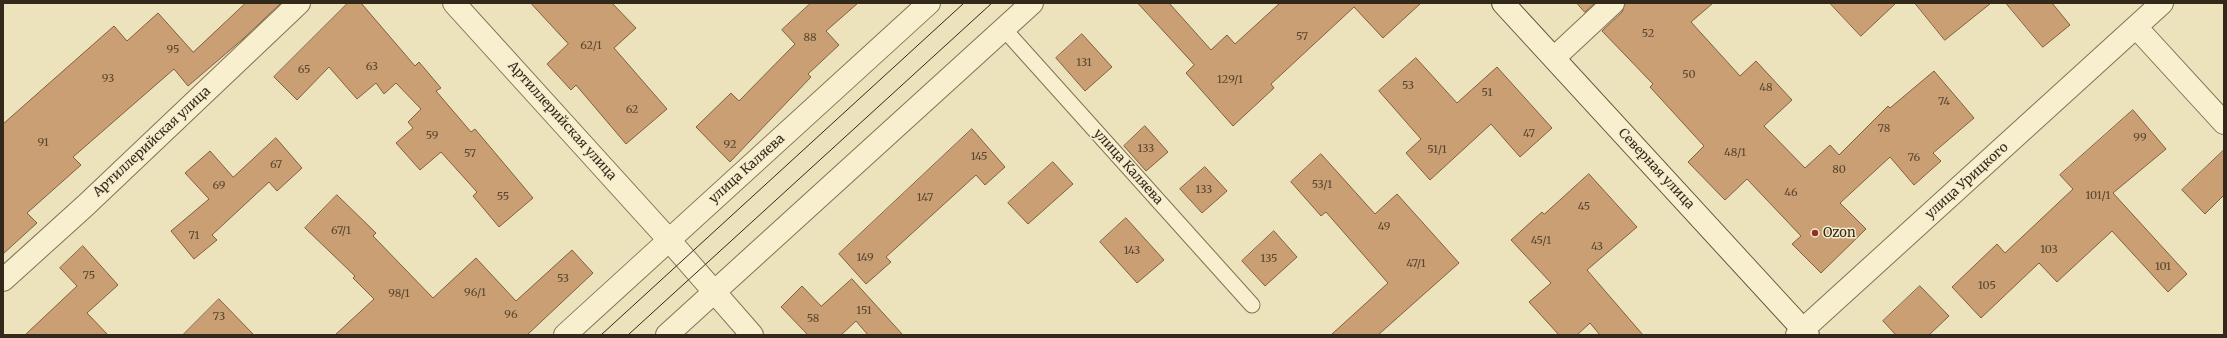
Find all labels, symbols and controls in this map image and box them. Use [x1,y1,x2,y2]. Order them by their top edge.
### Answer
house number: 52 [1642,27,1654,41]
house number: 57 [1296,30,1308,44]
house number: 88 [803,31,817,45]
house number: 62/1 [580,39,602,53]
house number: 95 [167,43,179,57]
house number: 131 [1076,56,1092,70]
street label: Артиллерийская улица [505,58,619,184]
house number: 63 [366,60,378,74]
house number: 65 [298,63,310,77]
house number: 50 [1682,68,1696,82]
house number: 93 [102,72,114,86]
house number: 129/1 [1217,73,1243,87]
house number: 53 [1402,79,1414,93]
house number: 48 [1759,81,1773,95]
street label: Артиллерийская улица [90,84,214,200]
house number: 51 [1482,86,1492,100]
house number: 74 [1938,95,1950,109]
house number: 62 [626,103,638,117]
house number: 78 [1878,122,1890,136]
street label: улица Каляева [1090,126,1166,208]
street label: Северная улица [1615,126,1697,212]
house number: 47 [1523,127,1535,141]
house number: 59 [426,129,438,143]
street label: улица Каляева [706,131,788,207]
house number: 99 [2133,131,2147,145]
house number: 91 [37,136,49,150]
house number: 92 [724,138,736,152]
street label: улица Урицкого [1922,140,2012,222]
house number: 133 [1138,142,1154,156]
house number: 51/1 [1427,143,1447,157]
house number: 48/1 [1724,146,1746,160]
house number: 57 [464,147,476,161]
house number: 145 [971,150,987,164]
house number: 76 [1908,151,1920,165]
house number: 67 [270,158,282,172]
house number: 80 [1832,163,1846,177]
house number: 53/1 [1312,178,1332,192]
house number: 69 [212,179,226,193]
house number: 133 [1196,183,1212,197]
house number: 46 [1784,186,1798,200]
house number: 101/1 [2086,189,2110,203]
house number: 55 [497,190,509,204]
house number: 147 [917,191,933,205]
house number: 45 [1578,200,1590,214]
house number: 49 [1378,220,1390,234]
house number: 67/1 [331,224,351,238]
place label: Ozon [1823,225,1856,241]
marker: Ozon [1810,228,1820,238]
house number: 71 [188,229,200,243]
house number: 45/1 [1531,234,1551,248]
house number: 43 [1591,240,1603,254]
house number: 103 [2040,243,2058,257]
house number: 143 [1124,244,1140,258]
house number: 149 [856,251,874,265]
house number: 135 [1261,252,1277,266]
house number: 47/1 [1406,257,1426,271]
house number: 101 [2155,260,2171,274]
house number: 75 [83,269,95,283]
house number: 53 [557,272,569,286]
house number: 105 [1978,279,1996,293]
house number: 96/1 [464,286,486,300]
house number: 98/1 [388,287,410,301]
house number: 151 [856,304,872,318]
house number: 96 [504,308,518,322]
house number: 73 [213,310,225,324]
house number: 58 [807,312,819,326]

